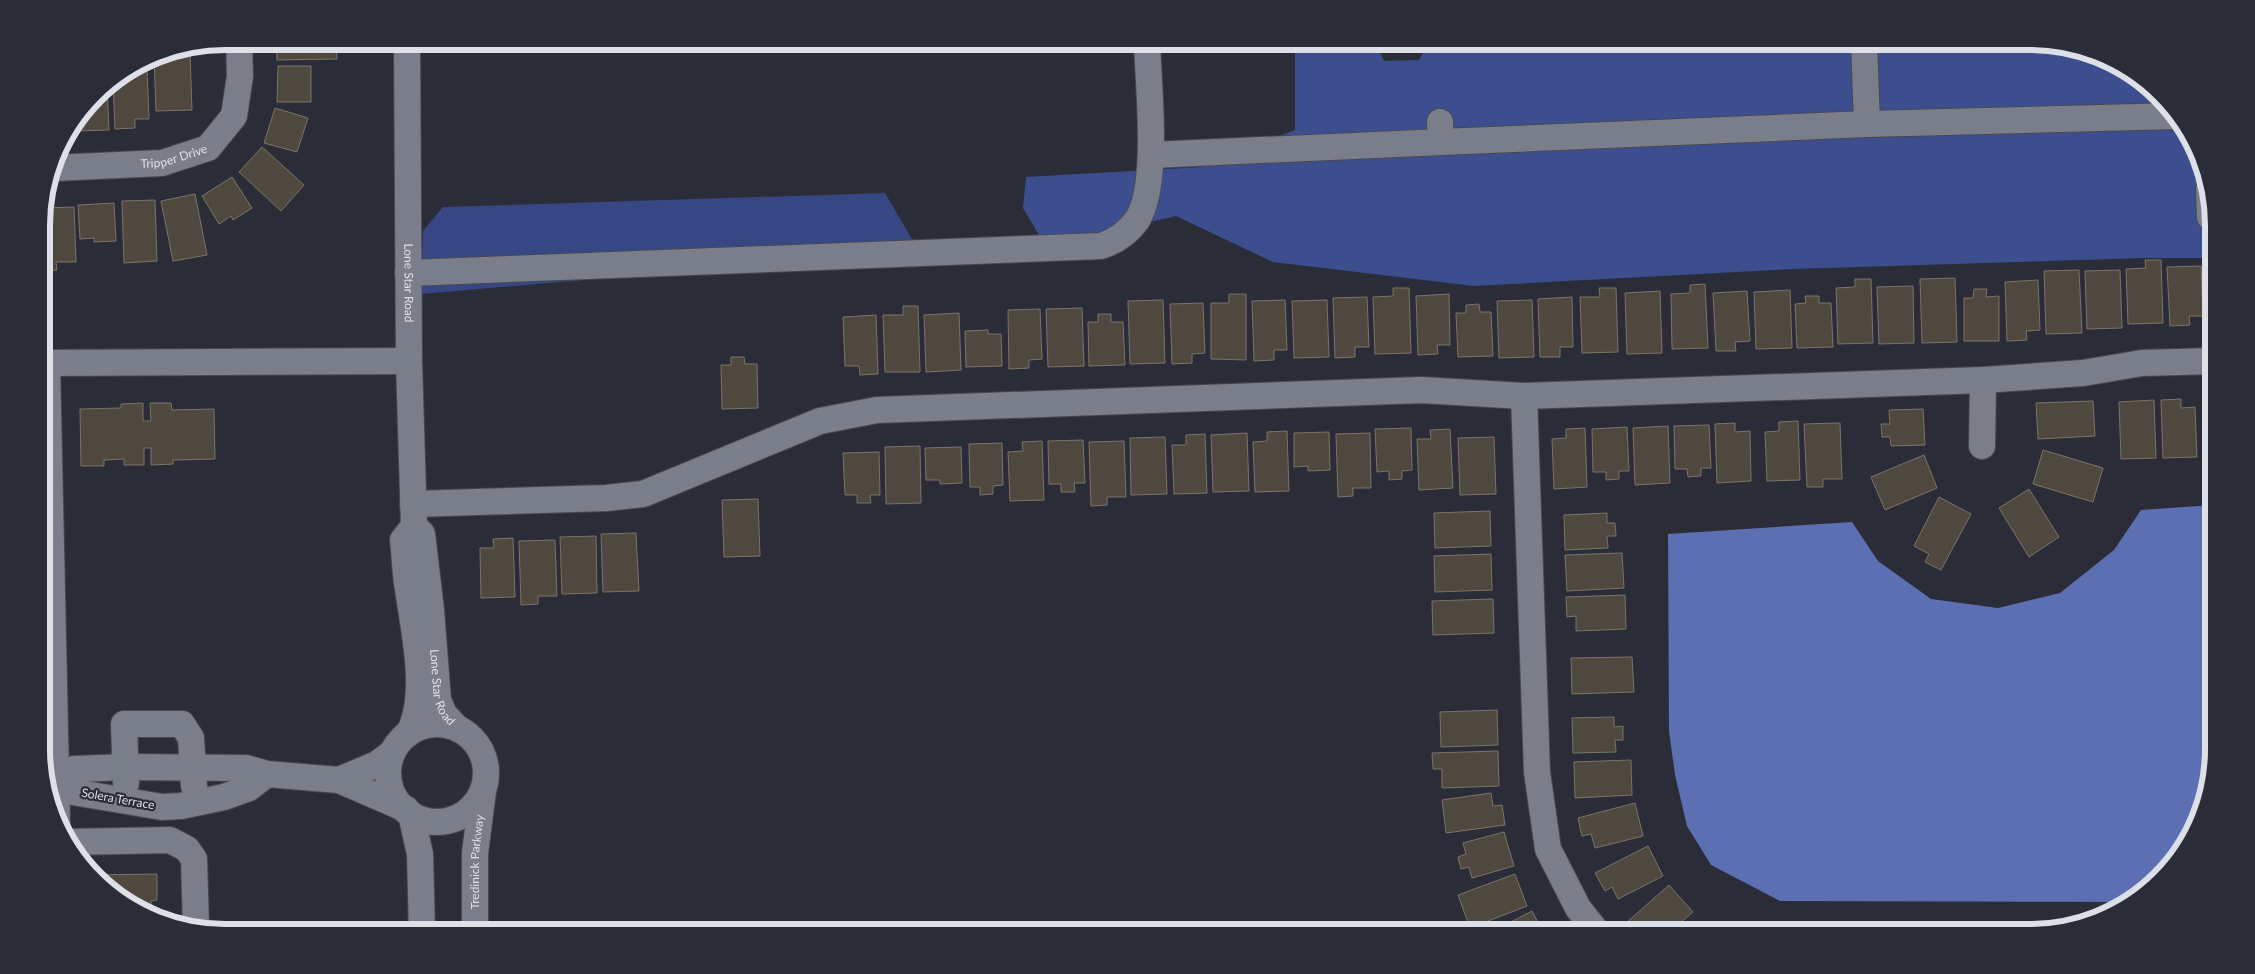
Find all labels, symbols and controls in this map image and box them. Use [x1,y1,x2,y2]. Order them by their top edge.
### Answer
street label: Tripper Drive [140,141,209,171]
street label: Lone Star Road [401,243,417,323]
street label: Lone Star Road [427,649,459,728]
street label: Solera Terrace [80,785,156,812]
street label: Tredinick Parkway [467,813,487,910]

